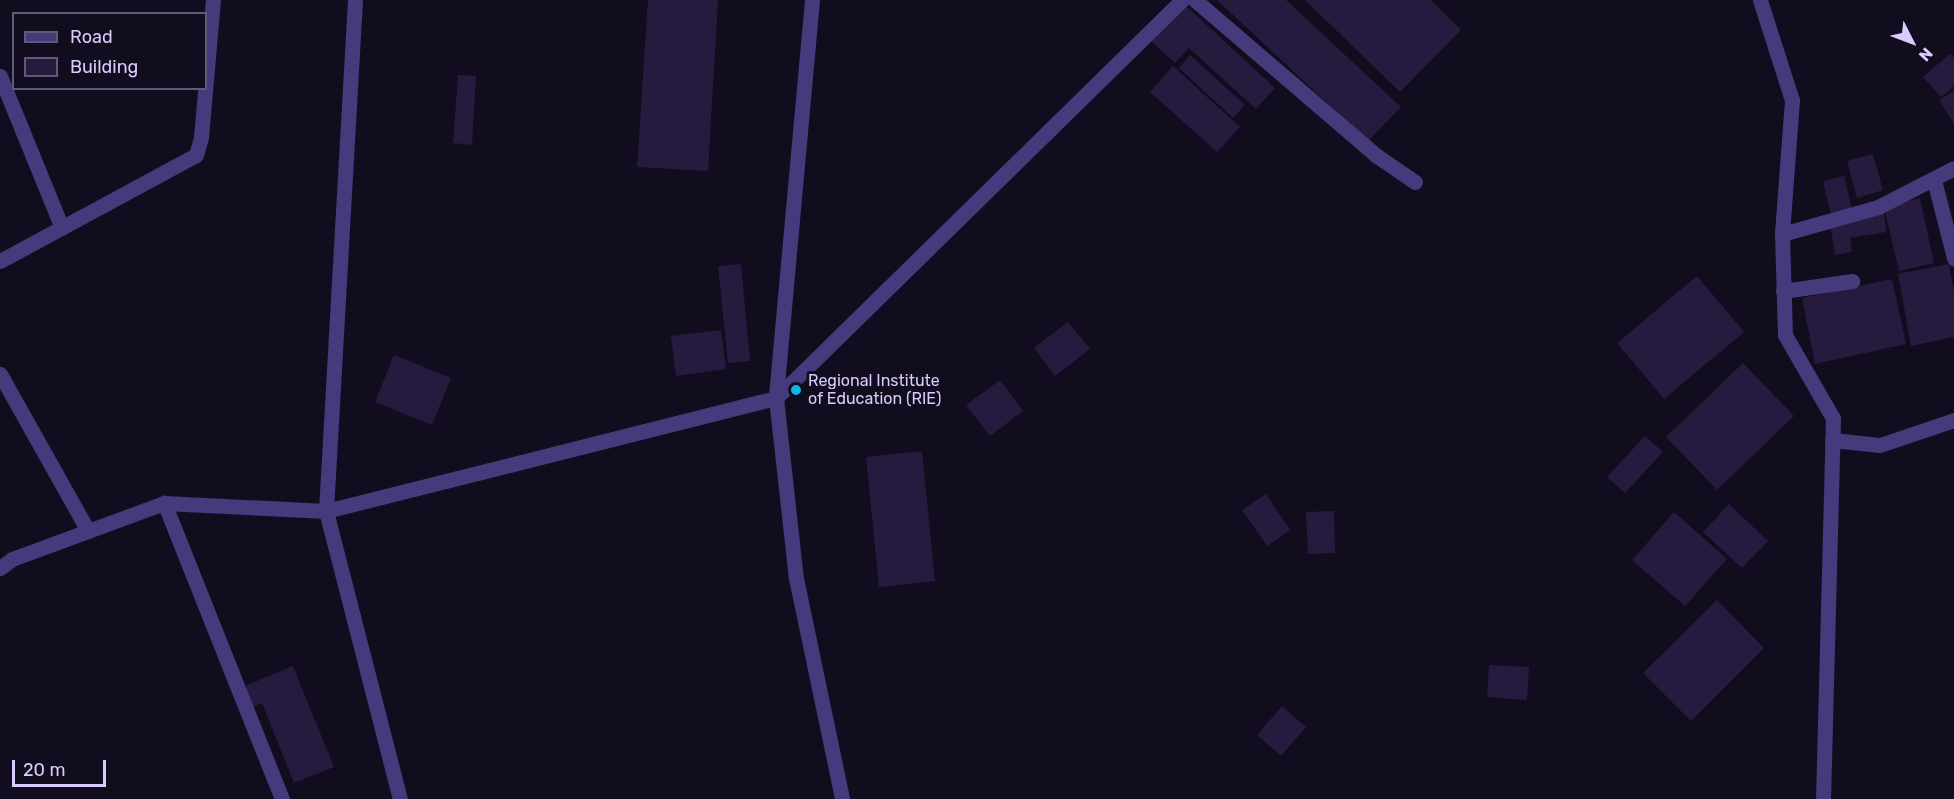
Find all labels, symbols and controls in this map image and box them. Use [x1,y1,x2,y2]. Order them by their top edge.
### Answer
legend [12,12,207,90]
north arrow [1882,12,1942,72]
text: Road [70,26,113,48]
text: N [1915,44,1937,65]
text: Building [70,56,138,78]
place label: Regional Institute of Education (RIE) [808,371,942,409]
marker: Regional Institute of Education (RIE) [789,383,803,397]
scale bar [15,748,110,786]
text: 20 m [23,759,65,781]

